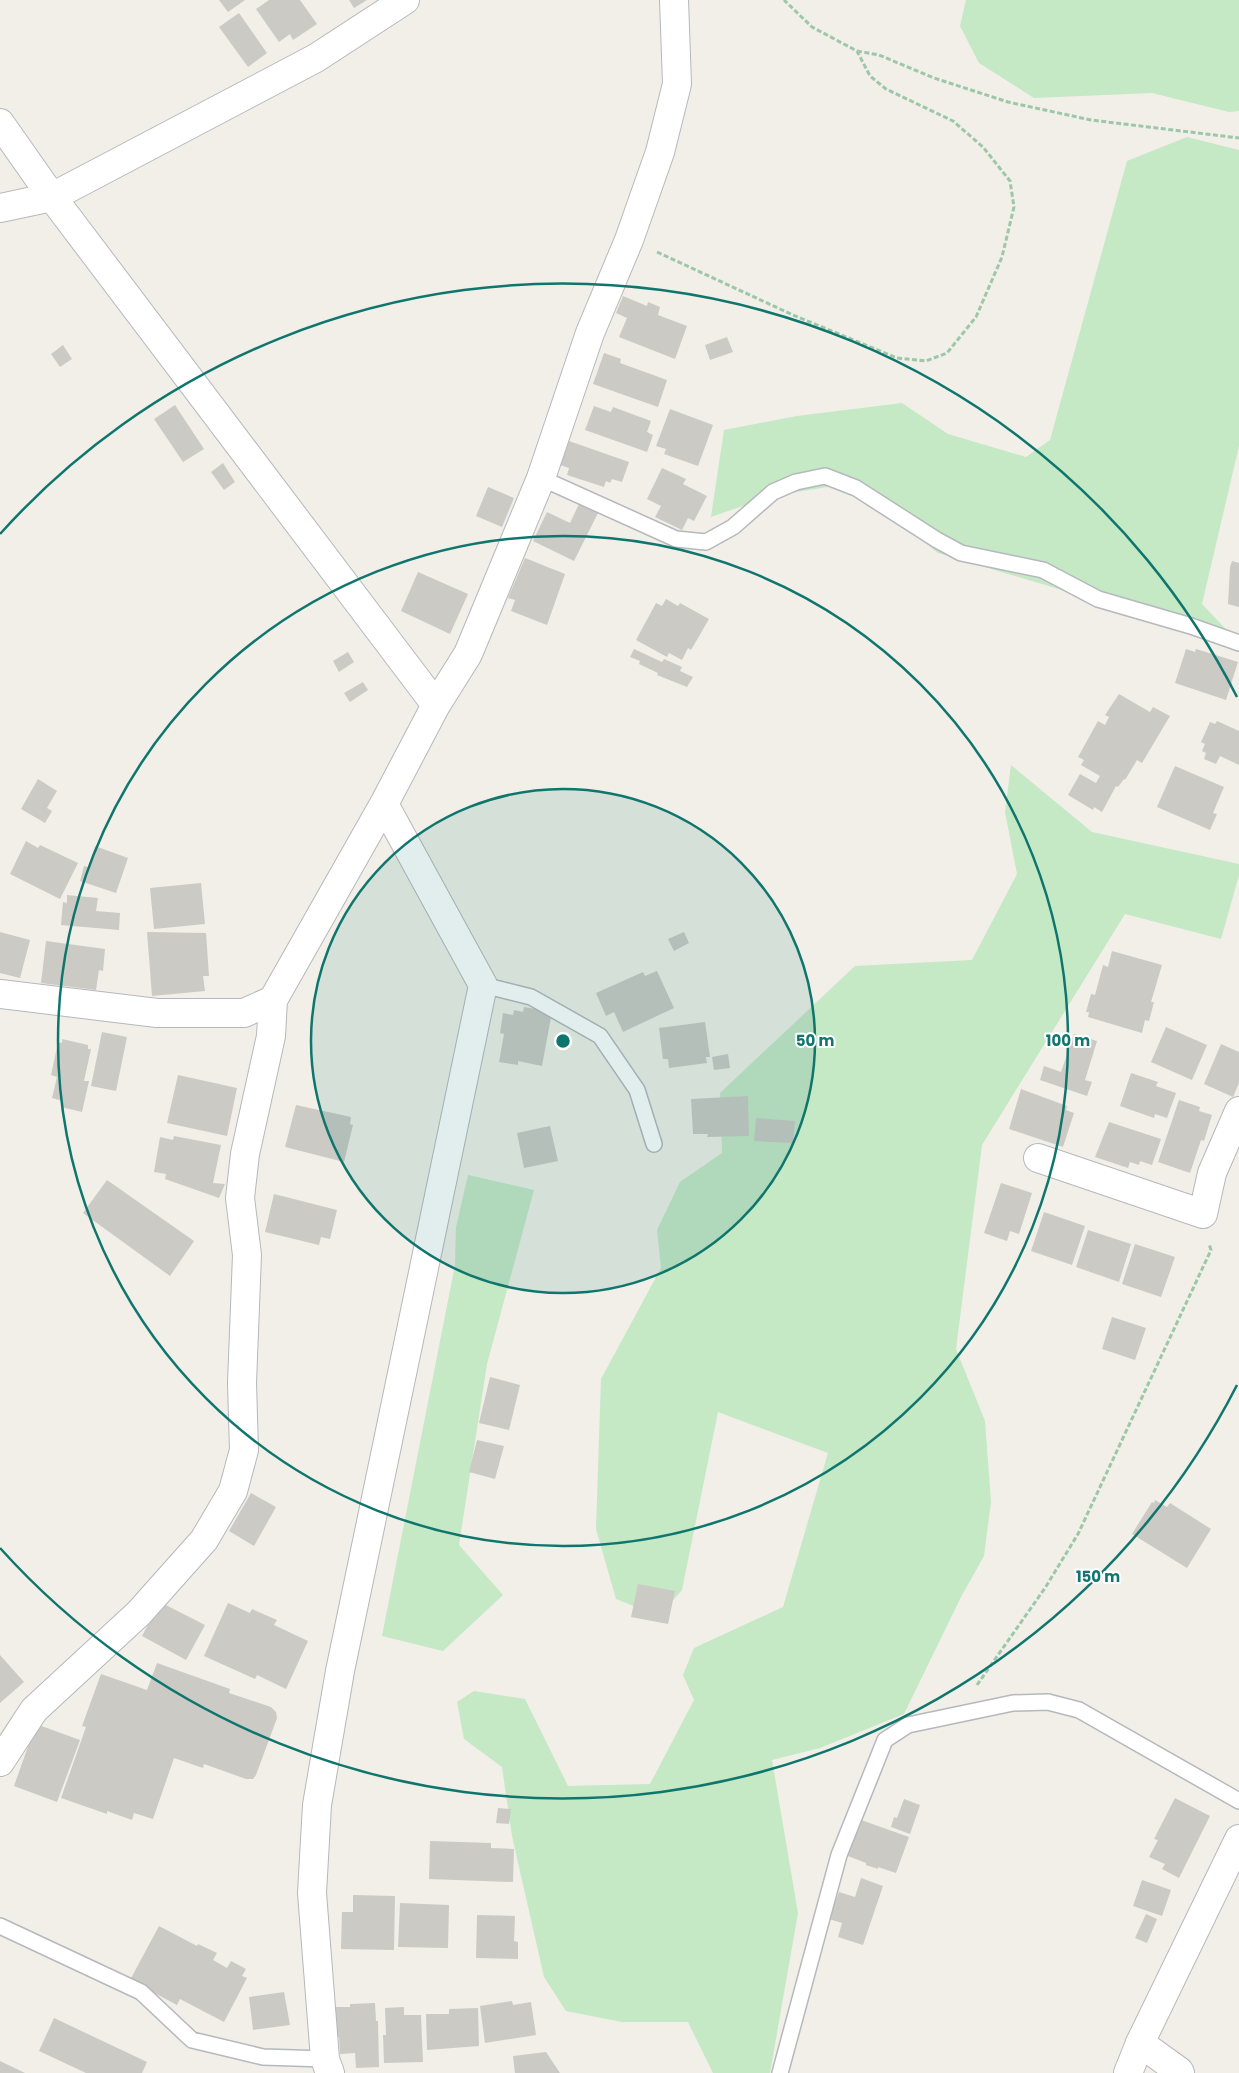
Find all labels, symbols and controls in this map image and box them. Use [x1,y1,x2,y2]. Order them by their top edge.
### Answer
text: 50 m [796,1030,834,1051]
text: 100 m [1046,1030,1090,1051]
centre of rings [554,1032,572,1050]
text: 150 m [1076,1566,1120,1587]

